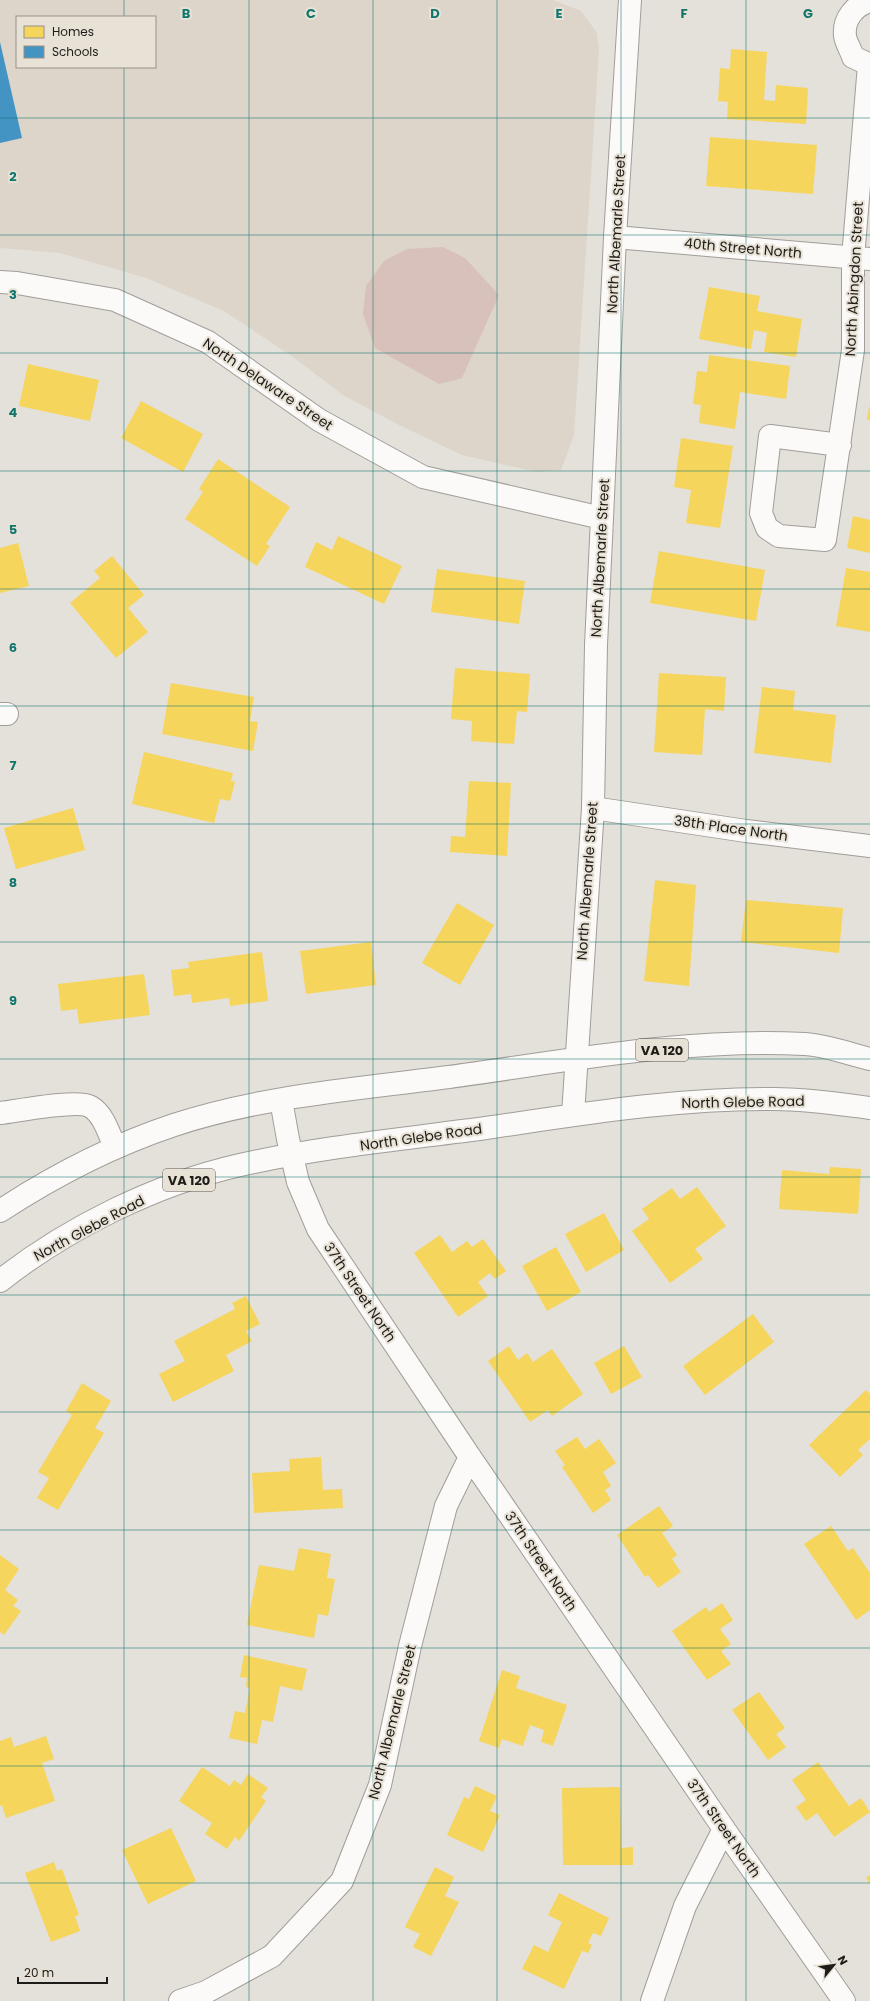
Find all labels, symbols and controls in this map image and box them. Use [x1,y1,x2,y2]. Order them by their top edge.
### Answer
text: B [182,4,191,23]
text: C [306,4,316,23]
text: D [430,4,440,23]
text: E [555,4,563,23]
text: F [680,4,688,23]
text: G [803,4,813,23]
legend [16,16,156,68]
text: Homes [52,23,94,40]
text: Schools [52,43,99,60]
street label: North Albemarle Street [602,154,630,314]
text: 2 [9,167,17,186]
street label: North Abingdon Street [840,201,868,357]
street label: 40th Street North [683,233,803,263]
text: 3 [9,285,17,304]
street label: North Delaware Street [199,333,337,435]
text: 4 [9,403,18,422]
street label: North Albemarle Street [586,478,614,638]
text: 5 [9,520,17,539]
text: 6 [9,638,17,657]
text: 7 [10,756,17,775]
street label: North Albemarle Street [571,801,603,961]
street label: 38th Place North [673,810,789,846]
text: 8 [9,873,17,892]
text: 9 [9,991,17,1010]
road number: VA 120 [636,1039,688,1061]
street label: North Glebe Road [681,1091,805,1113]
street label: North Glebe Road [359,1119,483,1155]
road number: VA 120 [163,1169,215,1191]
street label: North Glebe Road [30,1190,148,1266]
street label: 37th Street North [319,1238,401,1346]
street label: 37th Street North [500,1507,582,1615]
street label: North Albemarle Street [363,1643,421,1801]
street label: 37th Street North [682,1775,766,1881]
north arrow [814,1945,854,1985]
text: N [834,1953,852,1968]
scale bar [18,1959,107,1985]
text: 20 m [24,1964,54,1981]

